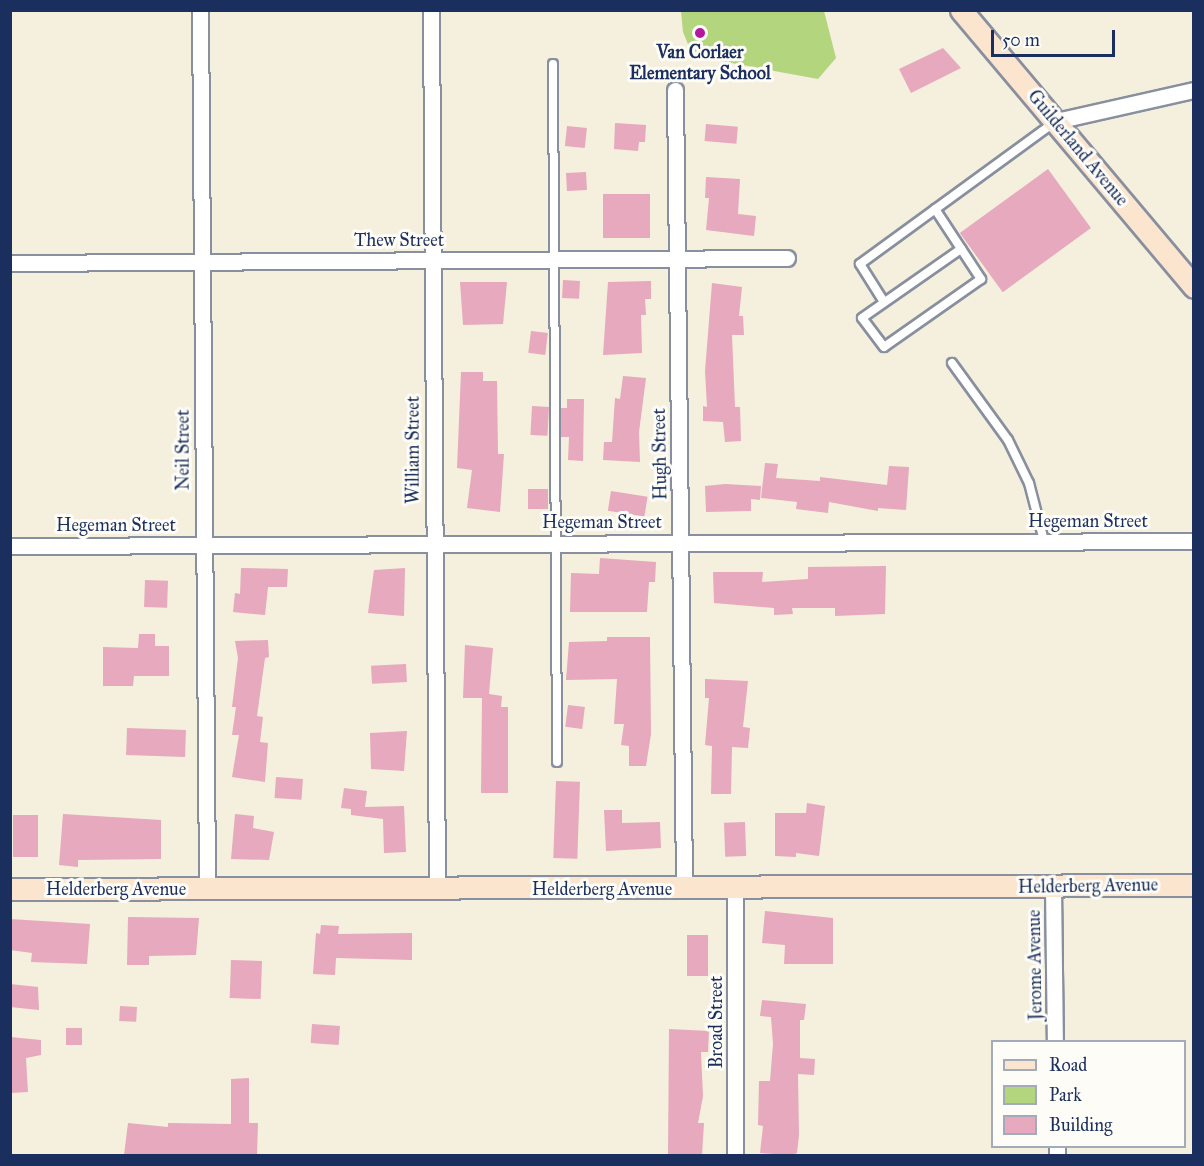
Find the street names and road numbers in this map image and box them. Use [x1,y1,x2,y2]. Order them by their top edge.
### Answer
street label: Guilderland Avenue [1023,86,1133,210]
street label: Thew Street [354,229,444,251]
street label: William Street [402,396,424,504]
street label: Hugh Street [648,408,672,500]
street label: Neil Street [172,410,194,490]
street label: Hegeman Street [1028,510,1148,532]
street label: Hegeman Street [542,511,662,533]
street label: Hegeman Street [56,514,176,536]
street label: Helderberg Avenue [1018,874,1158,898]
street label: Helderberg Avenue [46,878,186,900]
street label: Helderberg Avenue [532,878,672,900]
street label: Jerome Avenue [1023,909,1047,1021]
street label: Broad Street [705,976,727,1068]

